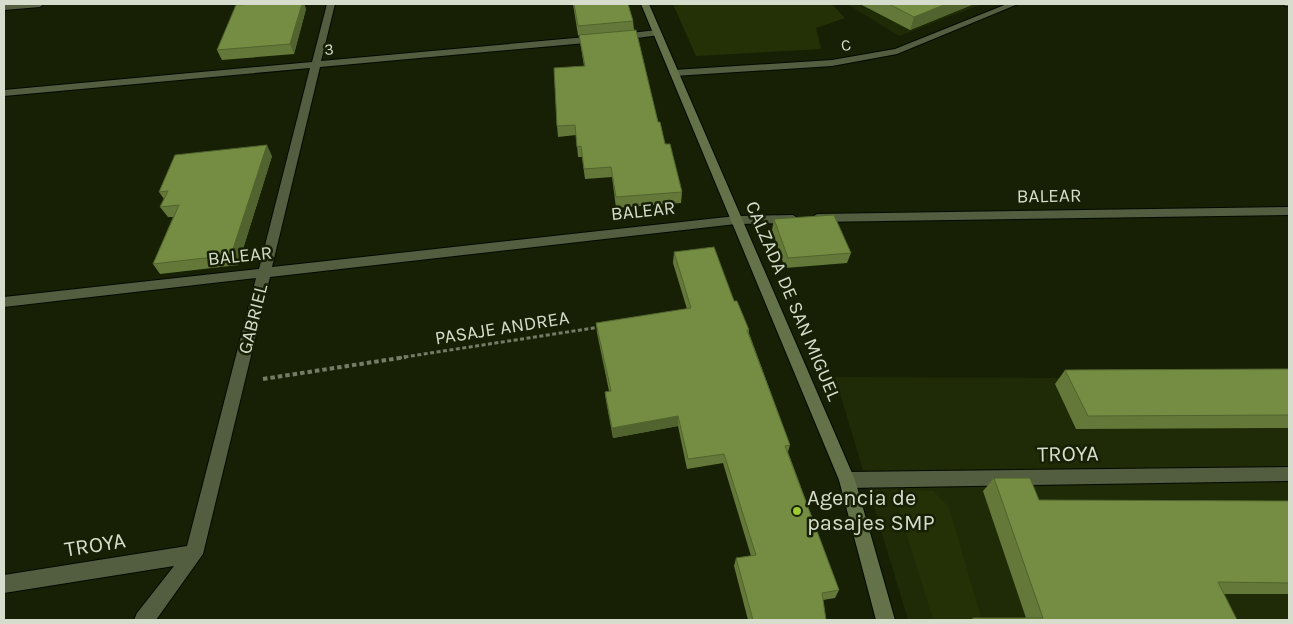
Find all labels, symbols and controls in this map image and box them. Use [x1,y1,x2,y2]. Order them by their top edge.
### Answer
street label: C [840,35,853,55]
street label: 3 [323,39,335,59]
street label: BALEAR [1016,184,1082,208]
street label: BALEAR [610,197,676,225]
street label: CALZADA DE SAN MIGUEL [741,198,845,404]
street label: BALEAR [207,242,273,270]
street label: GABRIEL [234,282,272,356]
street label: PASAJE ANDREA [433,307,571,349]
street label: TROYA [1037,440,1099,468]
place label: Agencia de pasajes SMP [807,485,935,536]
marker: Agencia de pasajes SMP [791,505,803,517]
street label: TROYA [63,527,128,563]

